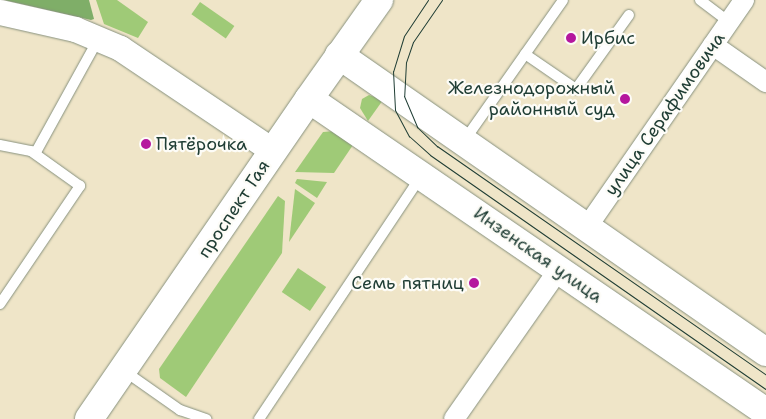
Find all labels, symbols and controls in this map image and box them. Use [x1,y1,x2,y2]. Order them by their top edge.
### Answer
place label: Ирбис [581,27,635,49]
street label: улица Серафимовича [600,28,730,200]
marker: Ирбис [565,32,577,44]
place label: Железнодорожный районный суд [448,78,615,120]
marker: Железнодорожный районный суд [619,93,631,105]
place label: Пятёрочка [156,133,247,155]
marker: Пятёрочка [140,138,152,150]
street label: проспект Гая [193,156,275,262]
street label: Инзенская улица [469,202,607,308]
place label: Семь пятниц [351,272,464,294]
marker: Семь пятниц [468,277,480,289]

